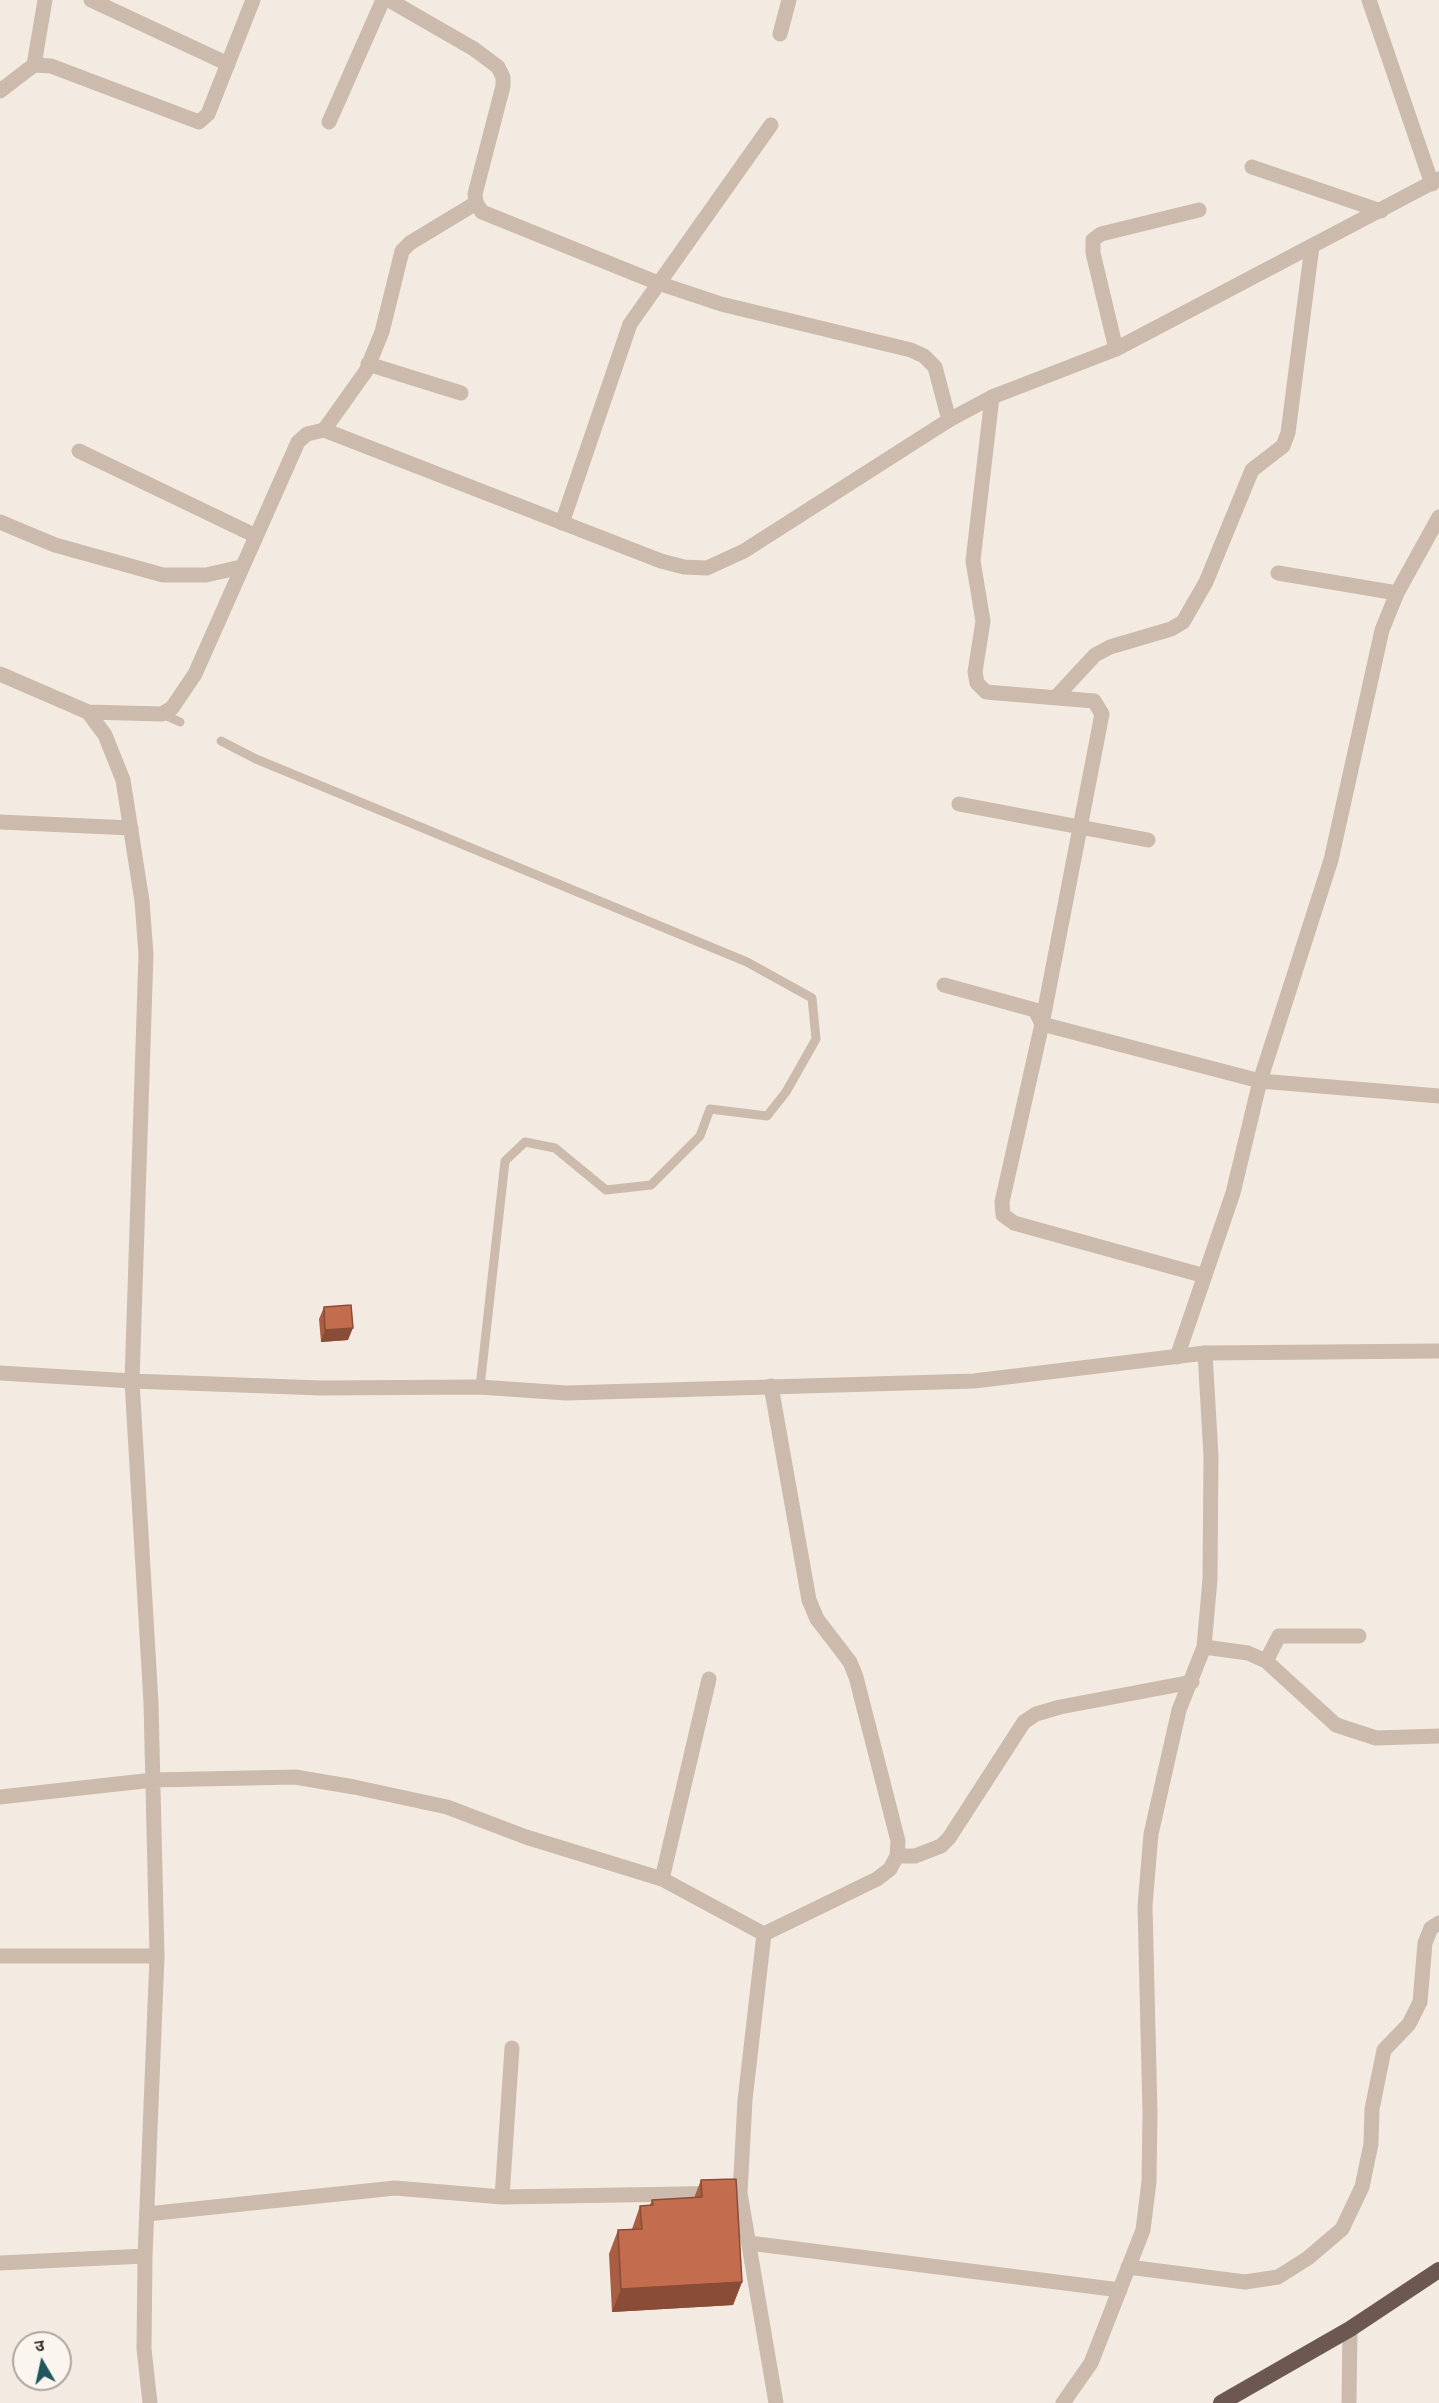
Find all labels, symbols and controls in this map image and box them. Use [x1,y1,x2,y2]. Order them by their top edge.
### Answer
north arrow [12,2331,72,2391]
text: उ [33,2335,46,2356]

